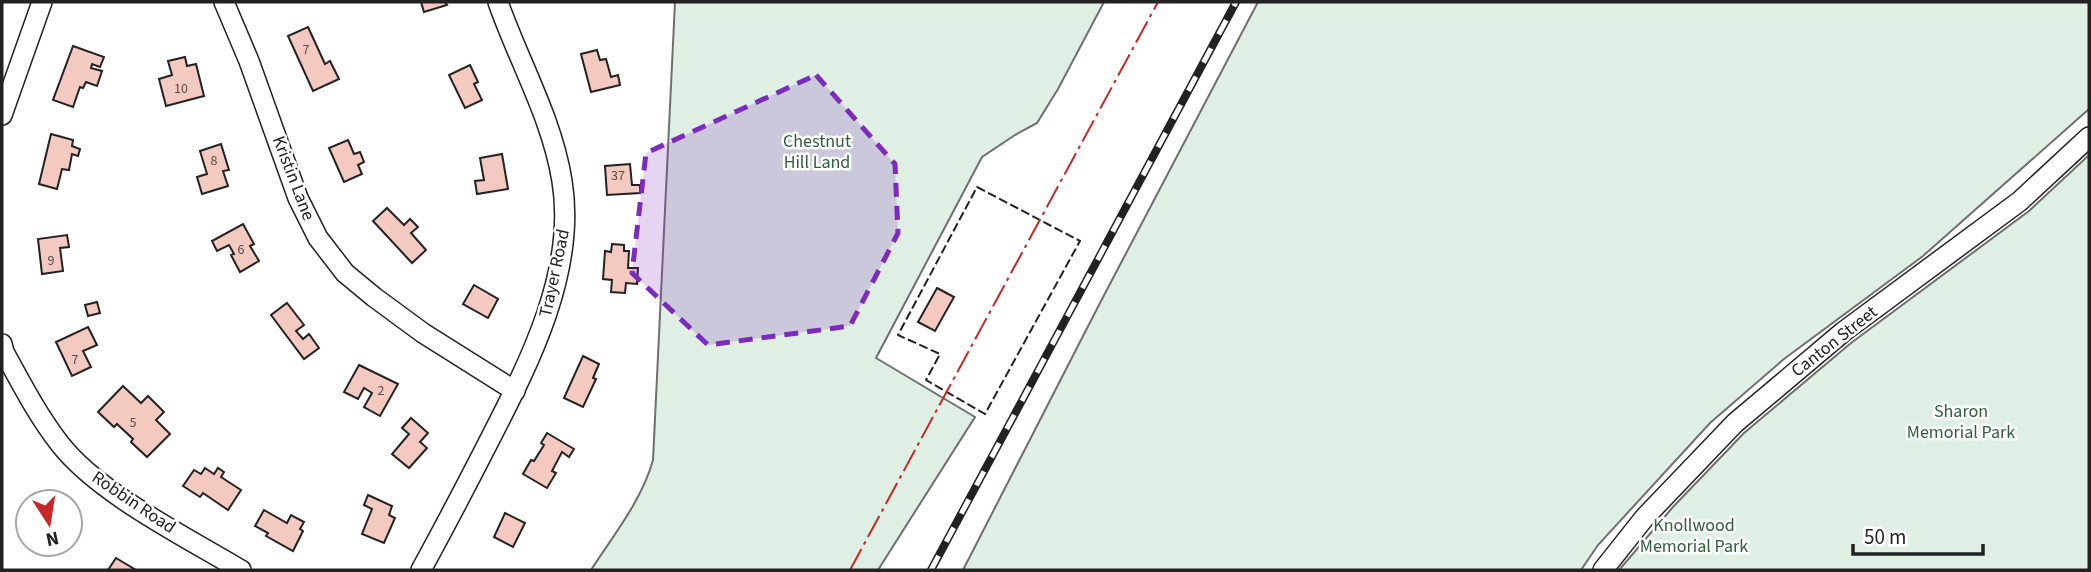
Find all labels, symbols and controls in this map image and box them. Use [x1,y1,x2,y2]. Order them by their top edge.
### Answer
house number: 7 [303,40,310,60]
house number: 10 [174,79,188,99]
park label: Chestnut Hill Land [783,129,851,175]
street label: Kristin Lane [266,132,321,224]
house number: 8 [211,151,218,171]
house number: 37 [611,166,625,186]
street label: Trayer Road [533,227,576,319]
house number: 6 [238,240,245,260]
house number: 9 [48,251,55,271]
street label: Canton Street [1786,300,1883,383]
house number: 7 [72,350,79,370]
house number: 2 [378,381,385,401]
park label: Sharon Memorial Park [1907,399,2015,445]
house number: 5 [130,413,137,433]
street label: Robbin Road [87,465,181,540]
north arrow [14,488,84,558]
scale bar [1853,512,1982,556]
park label: Knollwood Memorial Park [1640,513,1748,559]
text: 50 m [1864,522,1906,552]
text: N [43,524,61,553]

